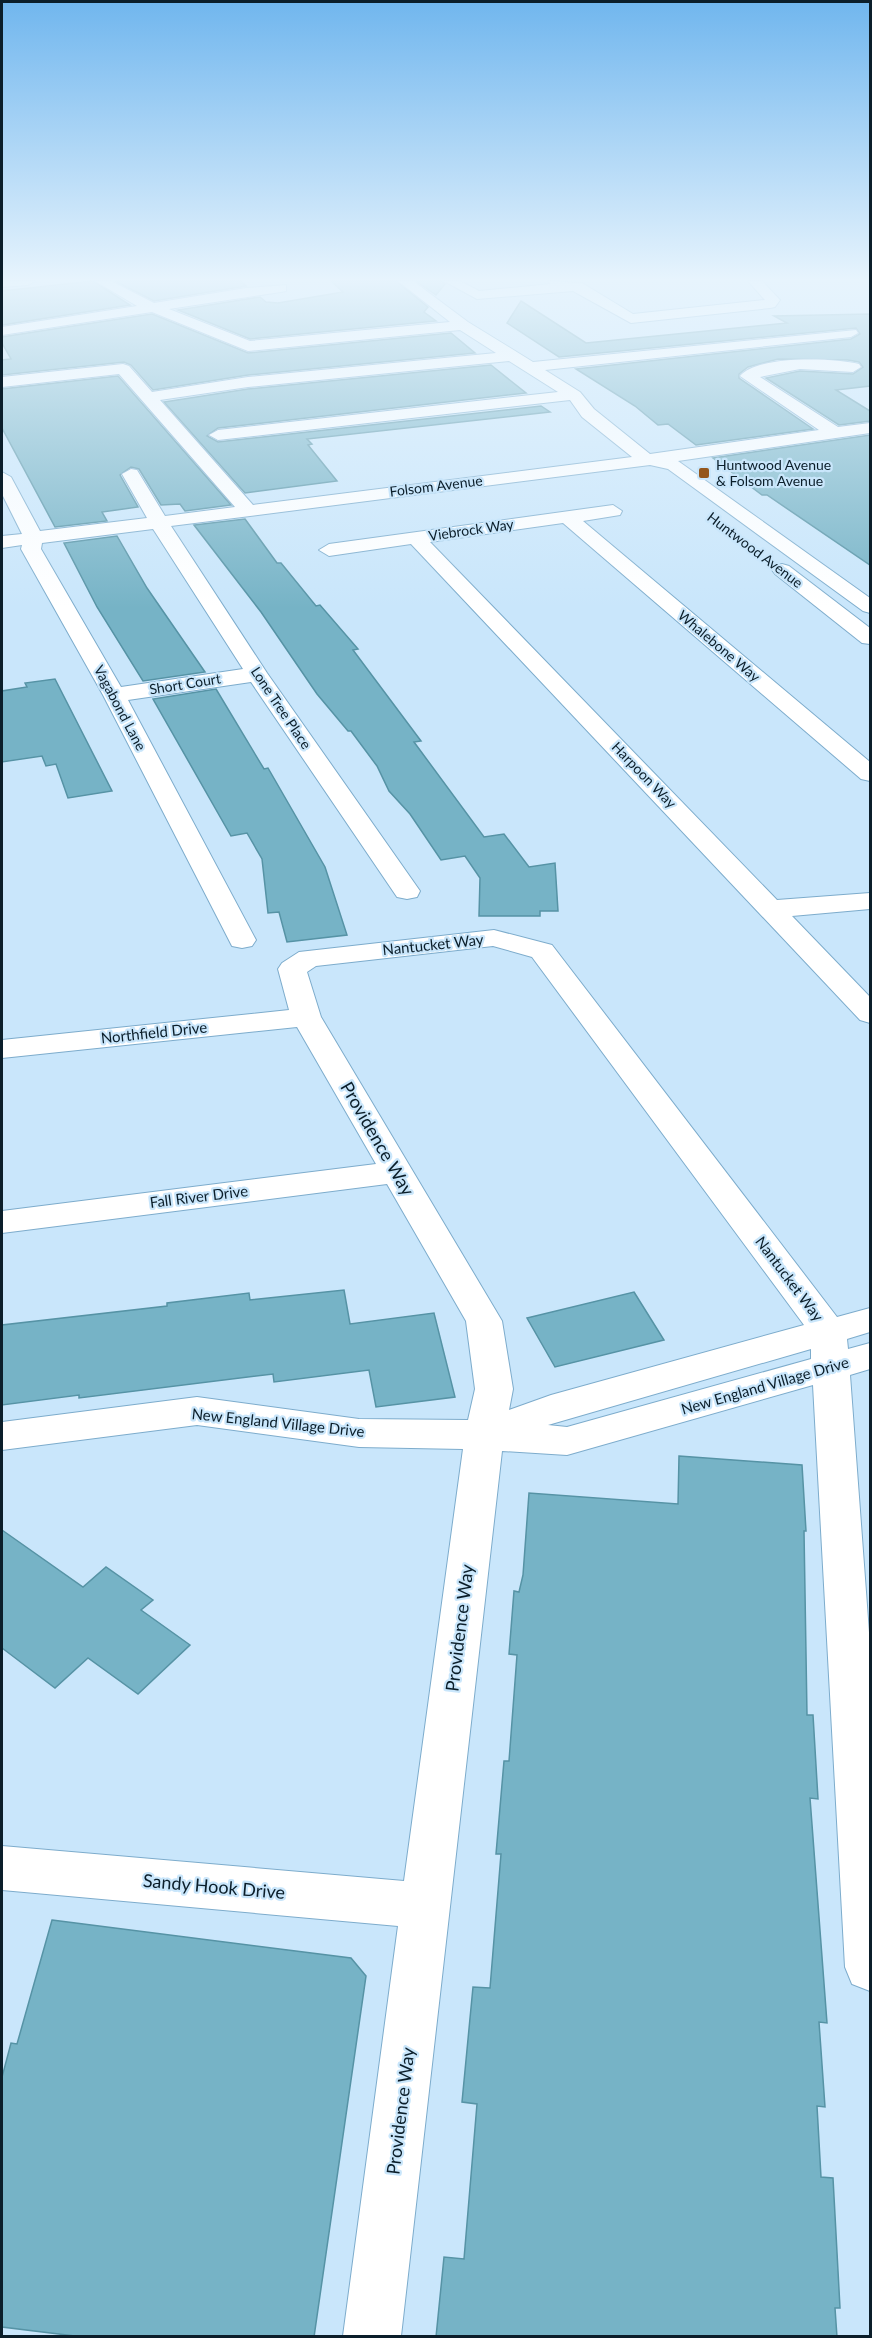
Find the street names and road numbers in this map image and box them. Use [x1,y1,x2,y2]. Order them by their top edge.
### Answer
street label: Folsom Avenue [388,471,483,500]
street label: Huntwood Avenue [704,508,806,591]
street label: Viebrock Way [427,515,515,544]
street label: Whalebone Way [675,606,764,685]
street label: Vagabond Lane [91,662,150,753]
street label: Lone Tree Place [248,663,315,752]
street label: Short Court [148,669,222,698]
street label: Harpoon Way [609,738,681,812]
street label: Nantucket Way [381,930,485,958]
street label: Northfield Drive [100,1017,208,1047]
street label: Providence Way [336,1078,420,1200]
street label: Fall River Drive [149,1181,249,1211]
street label: Nantucket Way [752,1232,828,1325]
street label: New England Village Drive [679,1352,851,1418]
street label: New England Village Drive [191,1404,365,1440]
street label: Providence Way [440,1562,478,1693]
street label: Sandy Hook Drive [142,1869,286,1903]
street label: Providence Way [381,2045,419,2176]

